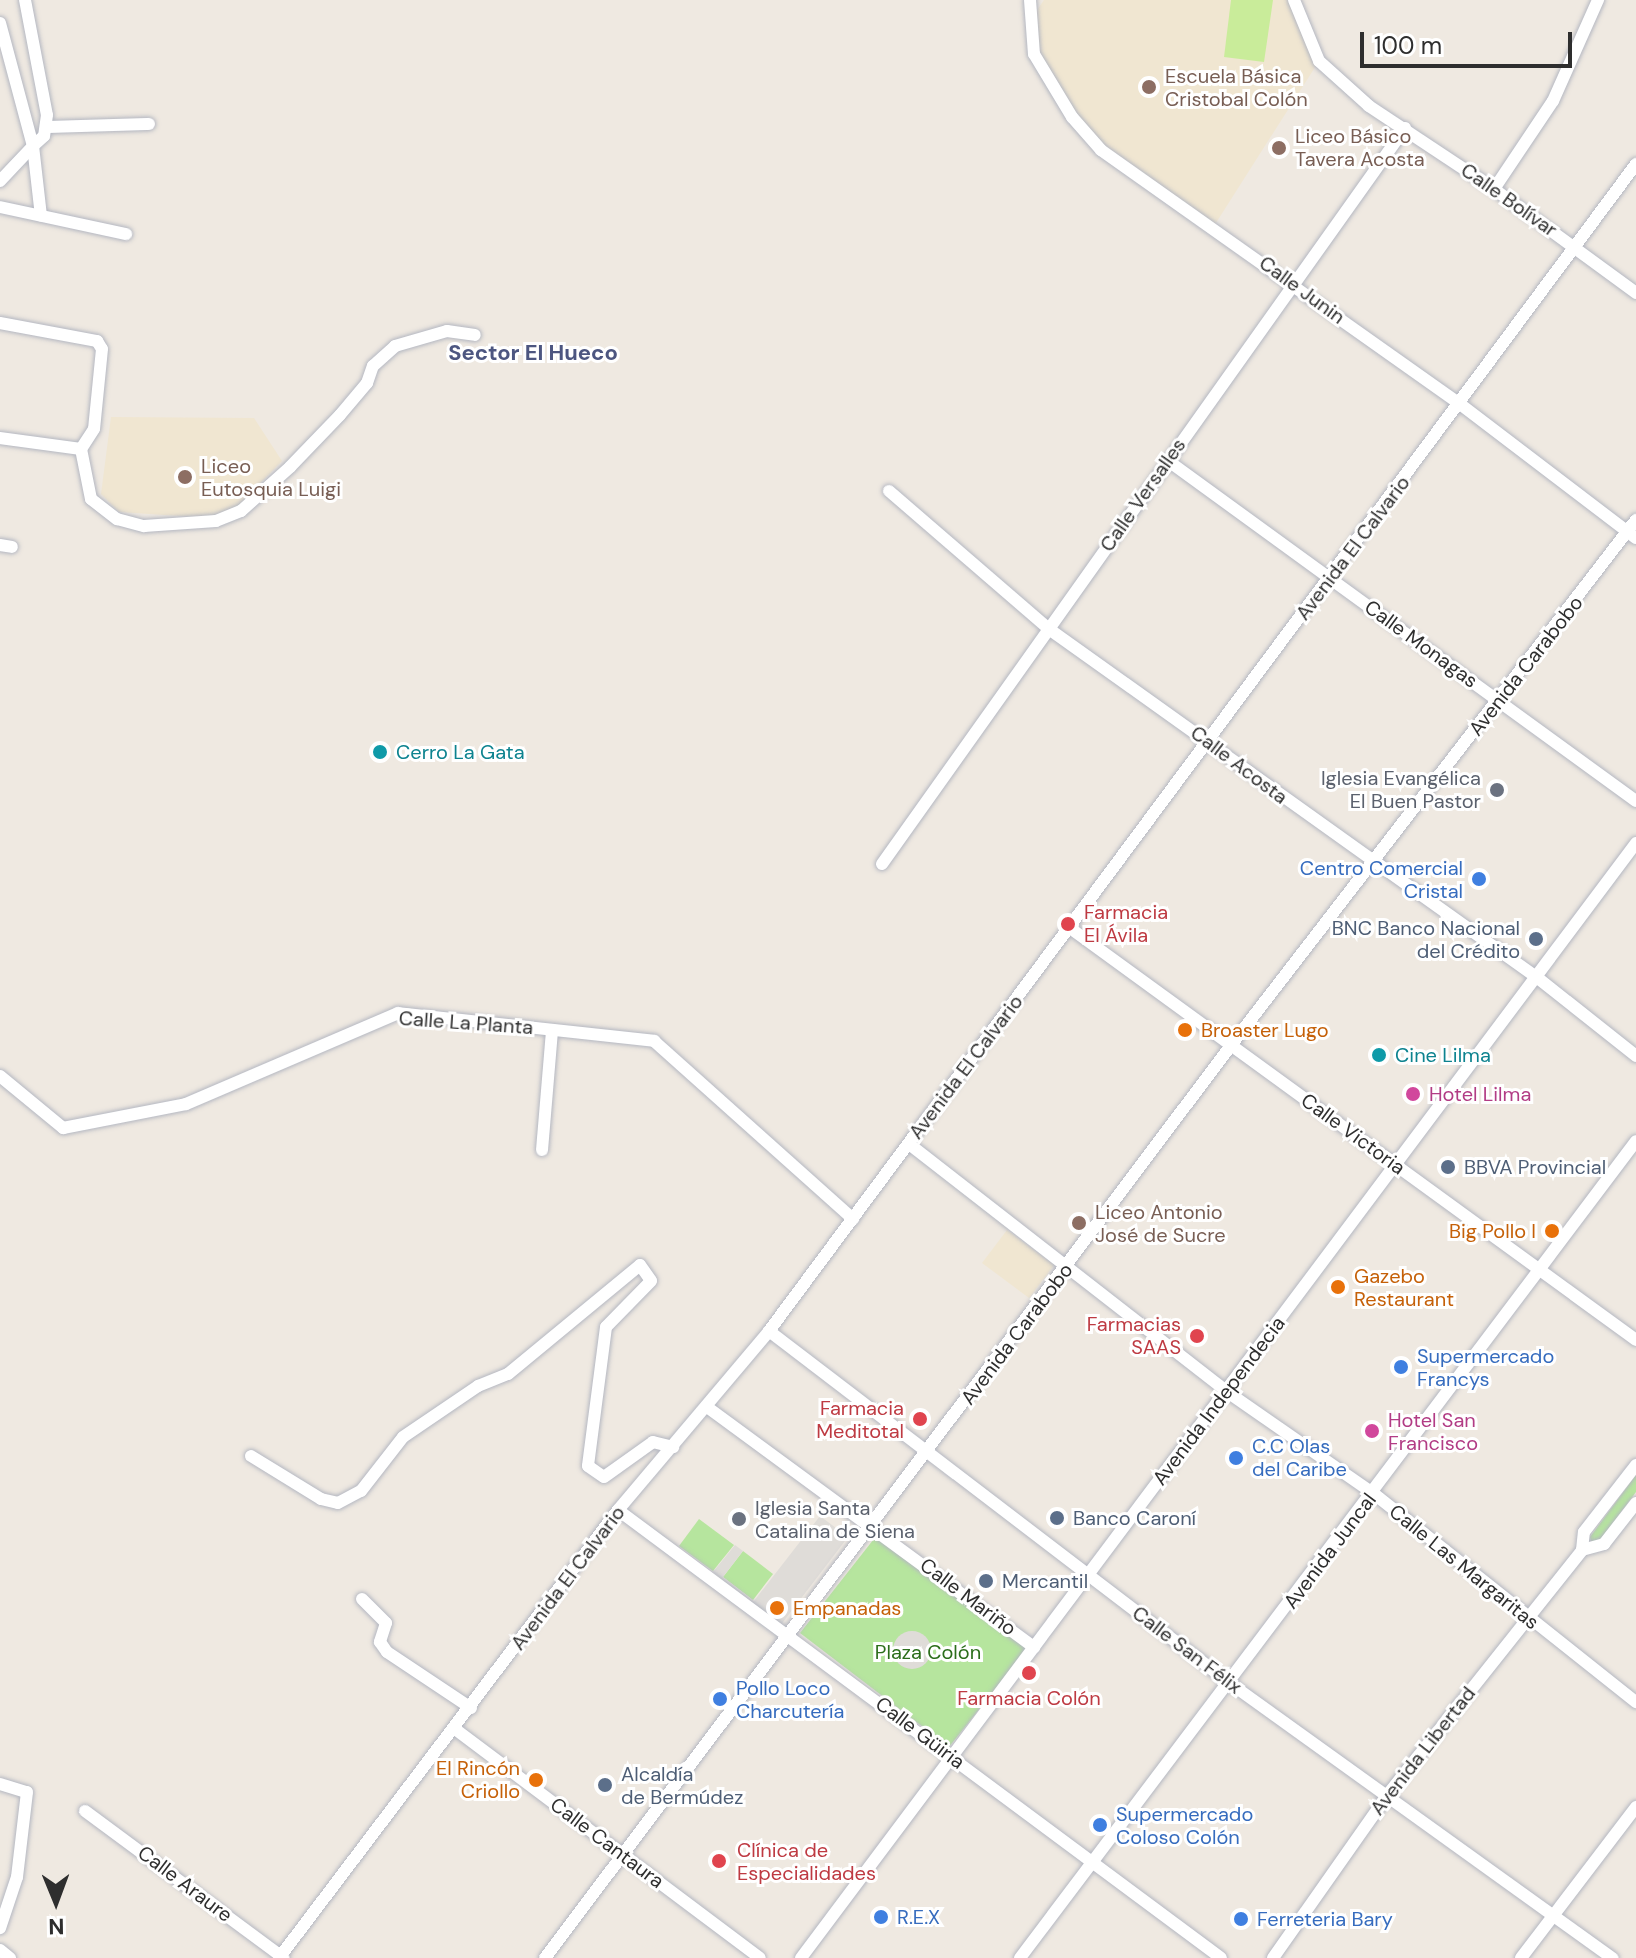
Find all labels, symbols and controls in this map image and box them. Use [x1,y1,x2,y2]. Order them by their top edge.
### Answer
scale bar [1364,16,1576,66]
text: 100 m [1374,30,1442,61]
place label: Escuela Básica Cristobal Colón [1165,64,1308,111]
marker: Escuela Básica Cristobal Colón [1140,78,1158,96]
place label: Liceo Básico Tavera Acosta [1295,124,1425,171]
marker: Liceo Básico Tavera Acosta [1270,139,1288,157]
street label: Calle Bolívar [1456,158,1562,242]
street label: Calle Junin [1254,251,1350,329]
district label: Sector El Hueco [448,340,618,366]
street label: Calle Versalles [1095,434,1191,556]
place label: Liceo Eutosquia Luigi [201,454,341,501]
marker: Liceo Eutosquia Luigi [176,468,194,486]
street label: Avenida El Calvario [1291,471,1415,625]
street label: Avenida Carabobo [1464,591,1588,741]
street label: Calle Monagas [1360,595,1482,693]
street label: Calle Acosta [1186,721,1292,809]
place label: Cerro La Gata [396,740,525,764]
marker: Cerro La Gata [371,743,389,761]
place label: Iglesia Evangélica El Buen Pastor [1321,766,1481,813]
marker: Iglesia Evangélica El Buen Pastor [1488,781,1506,799]
place label: Centro Comercial Cristal [1300,856,1463,903]
marker: Centro Comercial Cristal [1470,870,1488,888]
place label: Farmacia El Ávila [1084,900,1168,947]
marker: Farmacia El Ávila [1059,915,1077,933]
place label: BNC Banco Nacional del Crédito [1332,916,1520,963]
marker: BNC Banco Nacional del Crédito [1527,930,1545,948]
street label: Avenida El Calvario [904,990,1028,1144]
street label: Calle La Planta [398,1006,534,1040]
place label: Broaster Lugo [1201,1018,1329,1042]
marker: Broaster Lugo [1176,1021,1194,1039]
place label: Cine Lilma [1395,1043,1491,1067]
marker: Cine Lilma [1370,1046,1388,1064]
place label: Hotel Lilma [1429,1082,1531,1106]
marker: Hotel Lilma [1404,1085,1422,1103]
street label: Calle Victoria [1296,1088,1410,1180]
place label: BBVA Provincial [1464,1155,1606,1179]
marker: BBVA Provincial [1439,1158,1457,1176]
place label: Liceo Antonio José de Sucre [1095,1200,1226,1247]
marker: Liceo Antonio José de Sucre [1070,1214,1088,1232]
place label: Big Pollo I [1449,1219,1536,1243]
marker: Big Pollo I [1543,1222,1561,1240]
street label: Avenida Carabobo [956,1259,1078,1409]
place label: Gazebo Restaurant [1354,1264,1454,1311]
marker: Gazebo Restaurant [1329,1278,1347,1296]
place label: Farmacias SAAS [1087,1312,1181,1359]
street label: Avenida Independecia [1148,1312,1290,1490]
marker: Farmacias SAAS [1188,1327,1206,1345]
place label: Supermercado Francys [1417,1344,1554,1391]
marker: Supermercado Francys [1392,1358,1410,1376]
place label: Farmacia Meditotal [816,1396,904,1443]
place label: Hotel San Francisco [1388,1408,1478,1455]
marker: Farmacia Meditotal [911,1410,929,1428]
marker: Hotel San Francisco [1363,1422,1381,1440]
place label: C.C Olas del Caribe [1252,1434,1347,1481]
marker: C.C Olas del Caribe [1227,1449,1245,1467]
street label: Avenida Juncal [1279,1489,1381,1613]
place label: Iglesia Santa Catalina de Siena [755,1496,915,1543]
street label: Calle Las Margaritas [1384,1499,1544,1635]
street label: Avenida El Calvario [506,1501,630,1655]
place label: Banco Caroní [1073,1506,1196,1530]
marker: Banco Caroní [1048,1509,1066,1527]
marker: Iglesia Santa Catalina de Siena [730,1510,748,1528]
street label: Calle Mariño [915,1553,1021,1641]
place label: Mercantil [1002,1569,1088,1593]
marker: Mercantil [977,1572,995,1590]
place label: Empanadas [793,1596,901,1620]
marker: Empanadas [768,1599,786,1617]
street label: Calle San Félix [1127,1601,1247,1699]
park label: Plaza Colón [875,1640,981,1664]
marker: Farmacia Colón [1020,1664,1038,1682]
place label: Pollo Loco Charcutería [736,1676,844,1723]
street label: Avenida Libertad [1365,1682,1481,1820]
place label: Farmacia Colón [957,1686,1101,1710]
marker: Pollo Loco Charcutería [711,1690,729,1708]
street label: Calle Güiria [871,1692,969,1774]
place label: El Rincón Criollo [436,1756,520,1803]
place label: Alcaldía de Bermúdez [621,1762,743,1809]
marker: El Rincón Criollo [527,1771,545,1789]
marker: Alcaldía de Bermúdez [596,1776,614,1794]
street label: Calle Cantaura [545,1792,669,1894]
place label: Supermercado Coloso Colón [1116,1802,1253,1849]
marker: Supermercado Coloso Colón [1091,1816,1109,1834]
place label: Clínica de Especialidades [737,1838,876,1885]
street label: Calle Araure [133,1841,237,1927]
marker: Clínica de Especialidades [708,1850,730,1872]
north arrow [16,1862,96,1942]
place label: R.E.X [897,1905,940,1929]
place label: Ferreteria Bary [1257,1907,1393,1931]
marker: R.E.X [872,1908,890,1926]
marker: Ferreteria Bary [1232,1910,1250,1928]
text: N [48,1912,65,1941]

